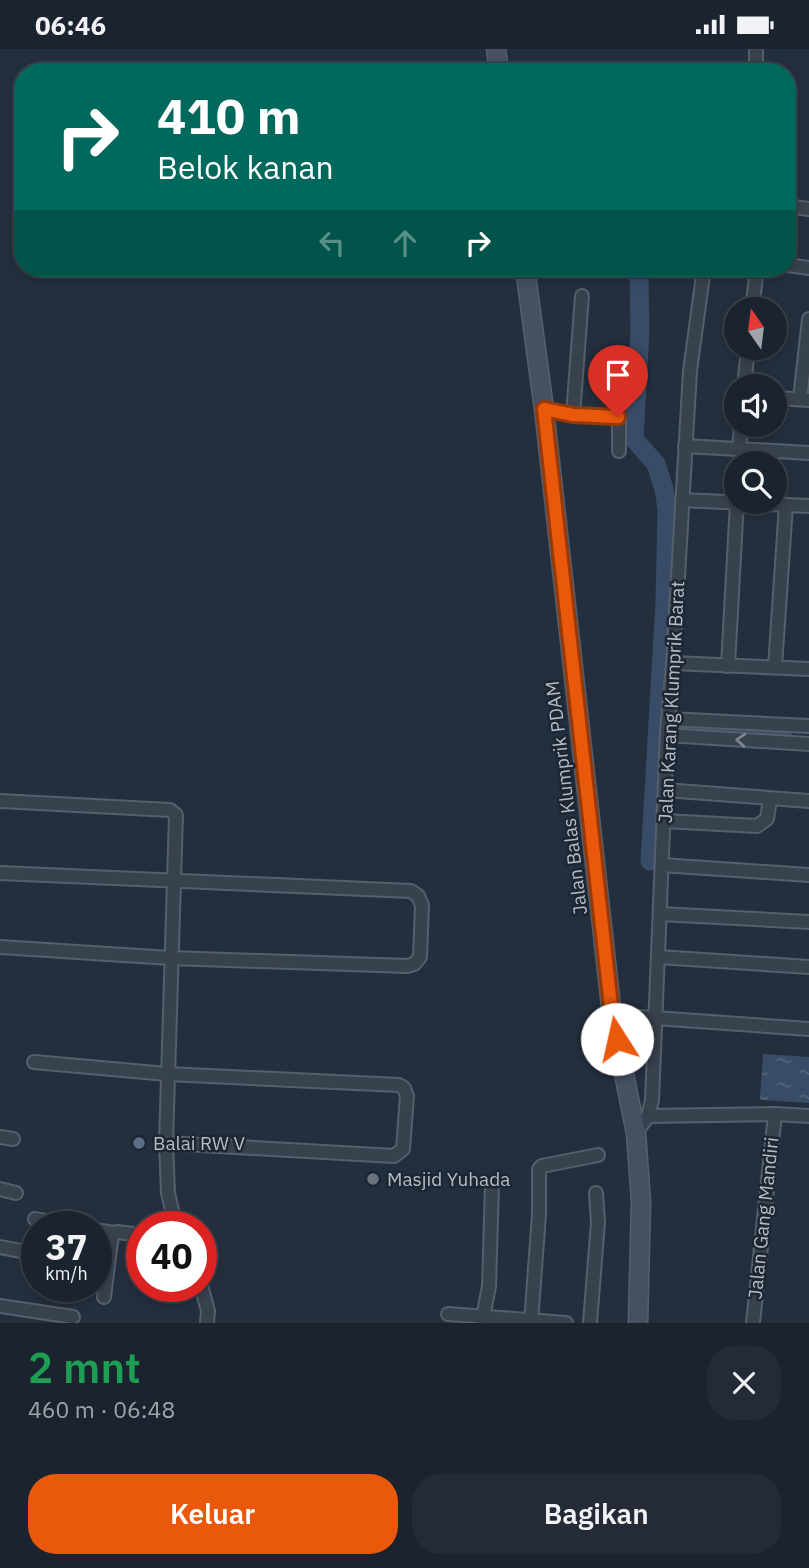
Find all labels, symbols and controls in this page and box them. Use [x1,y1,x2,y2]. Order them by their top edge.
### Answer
text: 06:46 [35,8,106,42]
text: 410 m [157,84,301,147]
icon: right [42,91,133,182]
text: Belok kanan [157,146,334,188]
icon: left [313,224,351,262]
icon: ahead [386,224,424,262]
icon: right [459,224,497,262]
north arrow [724,297,788,361]
map controls [724,297,787,514]
pin [588,345,648,417]
icon: arrive [599,356,637,394]
button: sound [724,374,787,437]
button: search [724,451,787,514]
street label: Jalan Karang Klumprik Barat [653,580,689,824]
street label: Jalan Balas Klumprik PDAM [540,680,592,916]
one-way arrow [735,733,746,748]
position arrow [580,1002,654,1076]
place label: Balai RW V [153,1131,246,1155]
marker: Balai RW V [131,1135,147,1151]
street label: Jalan Gang Mandiri [743,1136,783,1300]
place label: Masjid Yuhada [387,1167,510,1191]
marker: Masjid Yuhada [365,1171,381,1187]
speed limit sign: 40 [126,1211,217,1302]
text: 37 [45,1224,88,1270]
text: km/h [45,1262,88,1285]
text: 2 mnt [28,1340,141,1395]
button: close [707,1346,781,1420]
text: 460 m · 06:48 [28,1394,175,1424]
button: Keluar [28,1474,398,1554]
button: Bagikan [412,1474,781,1554]

